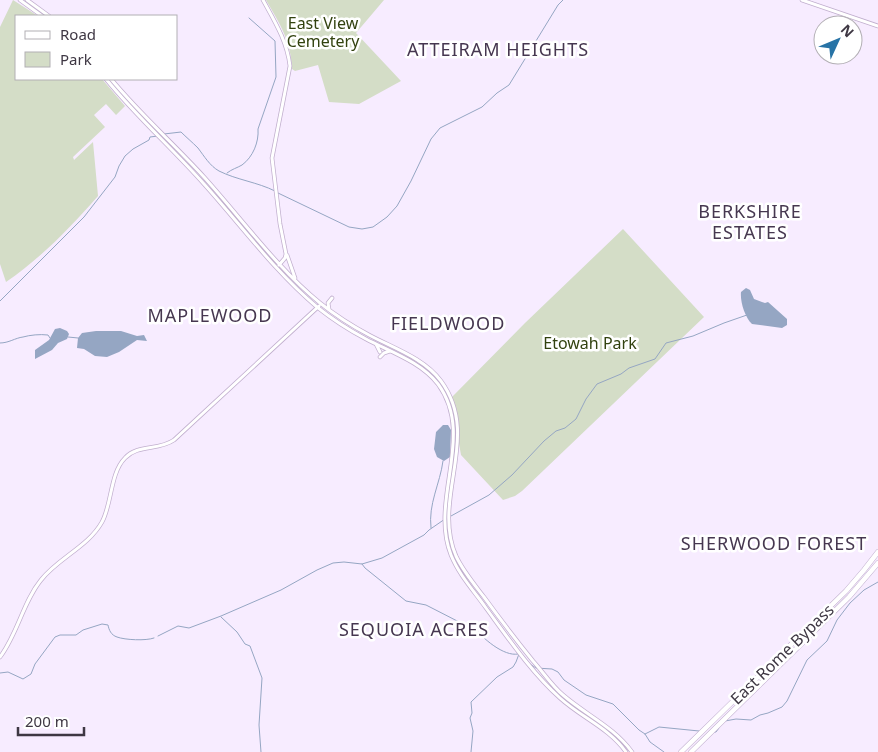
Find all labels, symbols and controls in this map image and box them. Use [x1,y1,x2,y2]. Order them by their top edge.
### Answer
park label: East View Cemetery [287,12,360,52]
legend [15,15,178,80]
north arrow [813,15,863,65]
text: N [837,20,859,41]
text: Road [60,24,96,44]
district label: ATTEIRAM HEIGHTS [407,37,589,61]
text: Park [60,49,92,69]
district label: BERKSHIRE ESTATES [698,199,802,244]
district label: MAPLEWOOD [148,303,272,327]
district label: FIELDWOOD [391,311,505,335]
park label: Etowah Park [543,332,637,354]
district label: SHERWOOD FOREST [681,531,867,555]
street label: East Rome Bypass [725,599,839,709]
district label: SEQUOIA ACRES [339,617,489,641]
scale bar [18,704,84,736]
text: 200 m [25,711,69,731]

